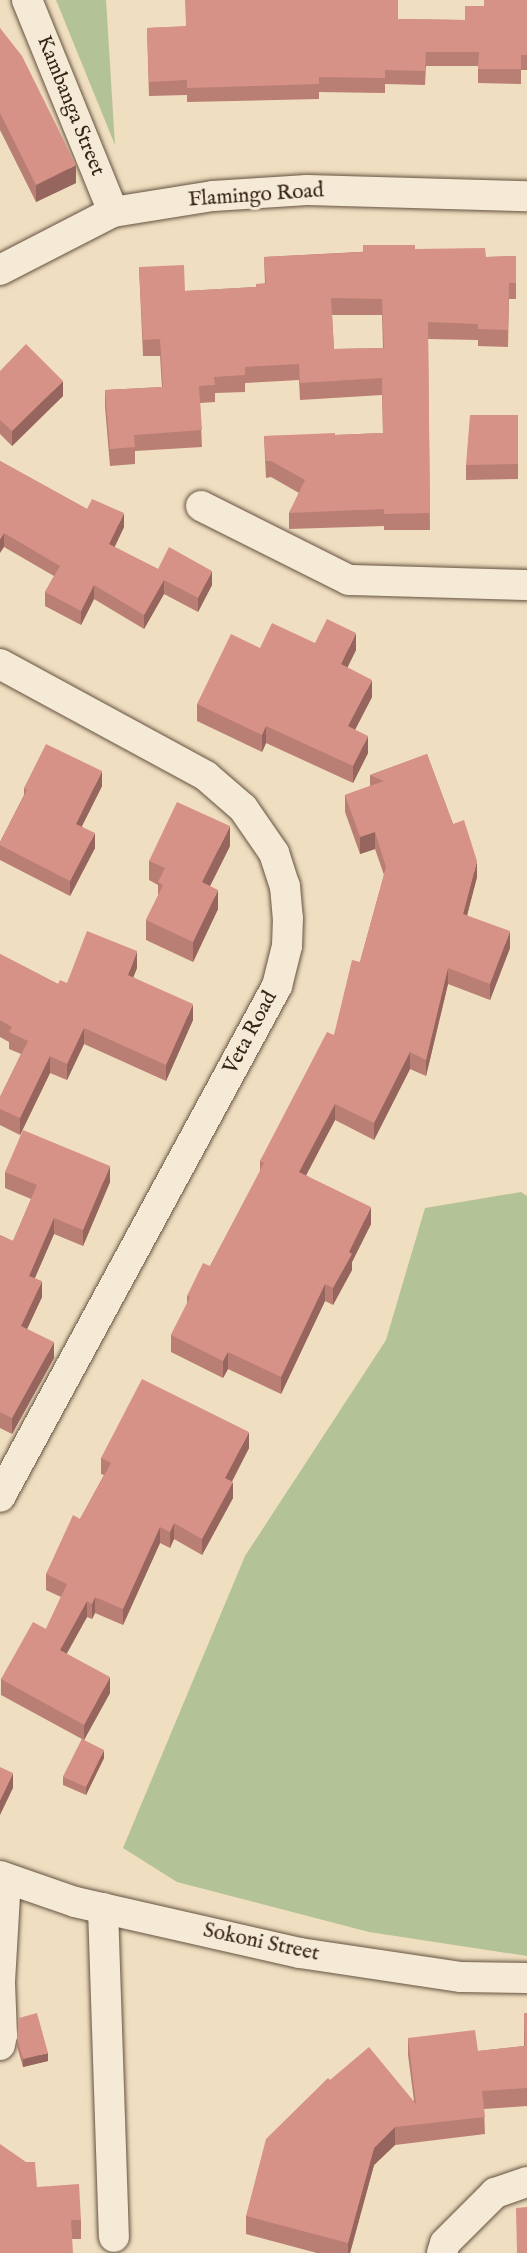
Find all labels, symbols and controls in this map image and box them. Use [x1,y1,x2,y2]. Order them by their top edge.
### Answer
street label: Kambanga Street [30,32,110,180]
street label: Flamingo Road [187,179,325,213]
street label: Veta Road [219,987,283,1079]
street label: Sokoni Street [201,1918,321,1968]

